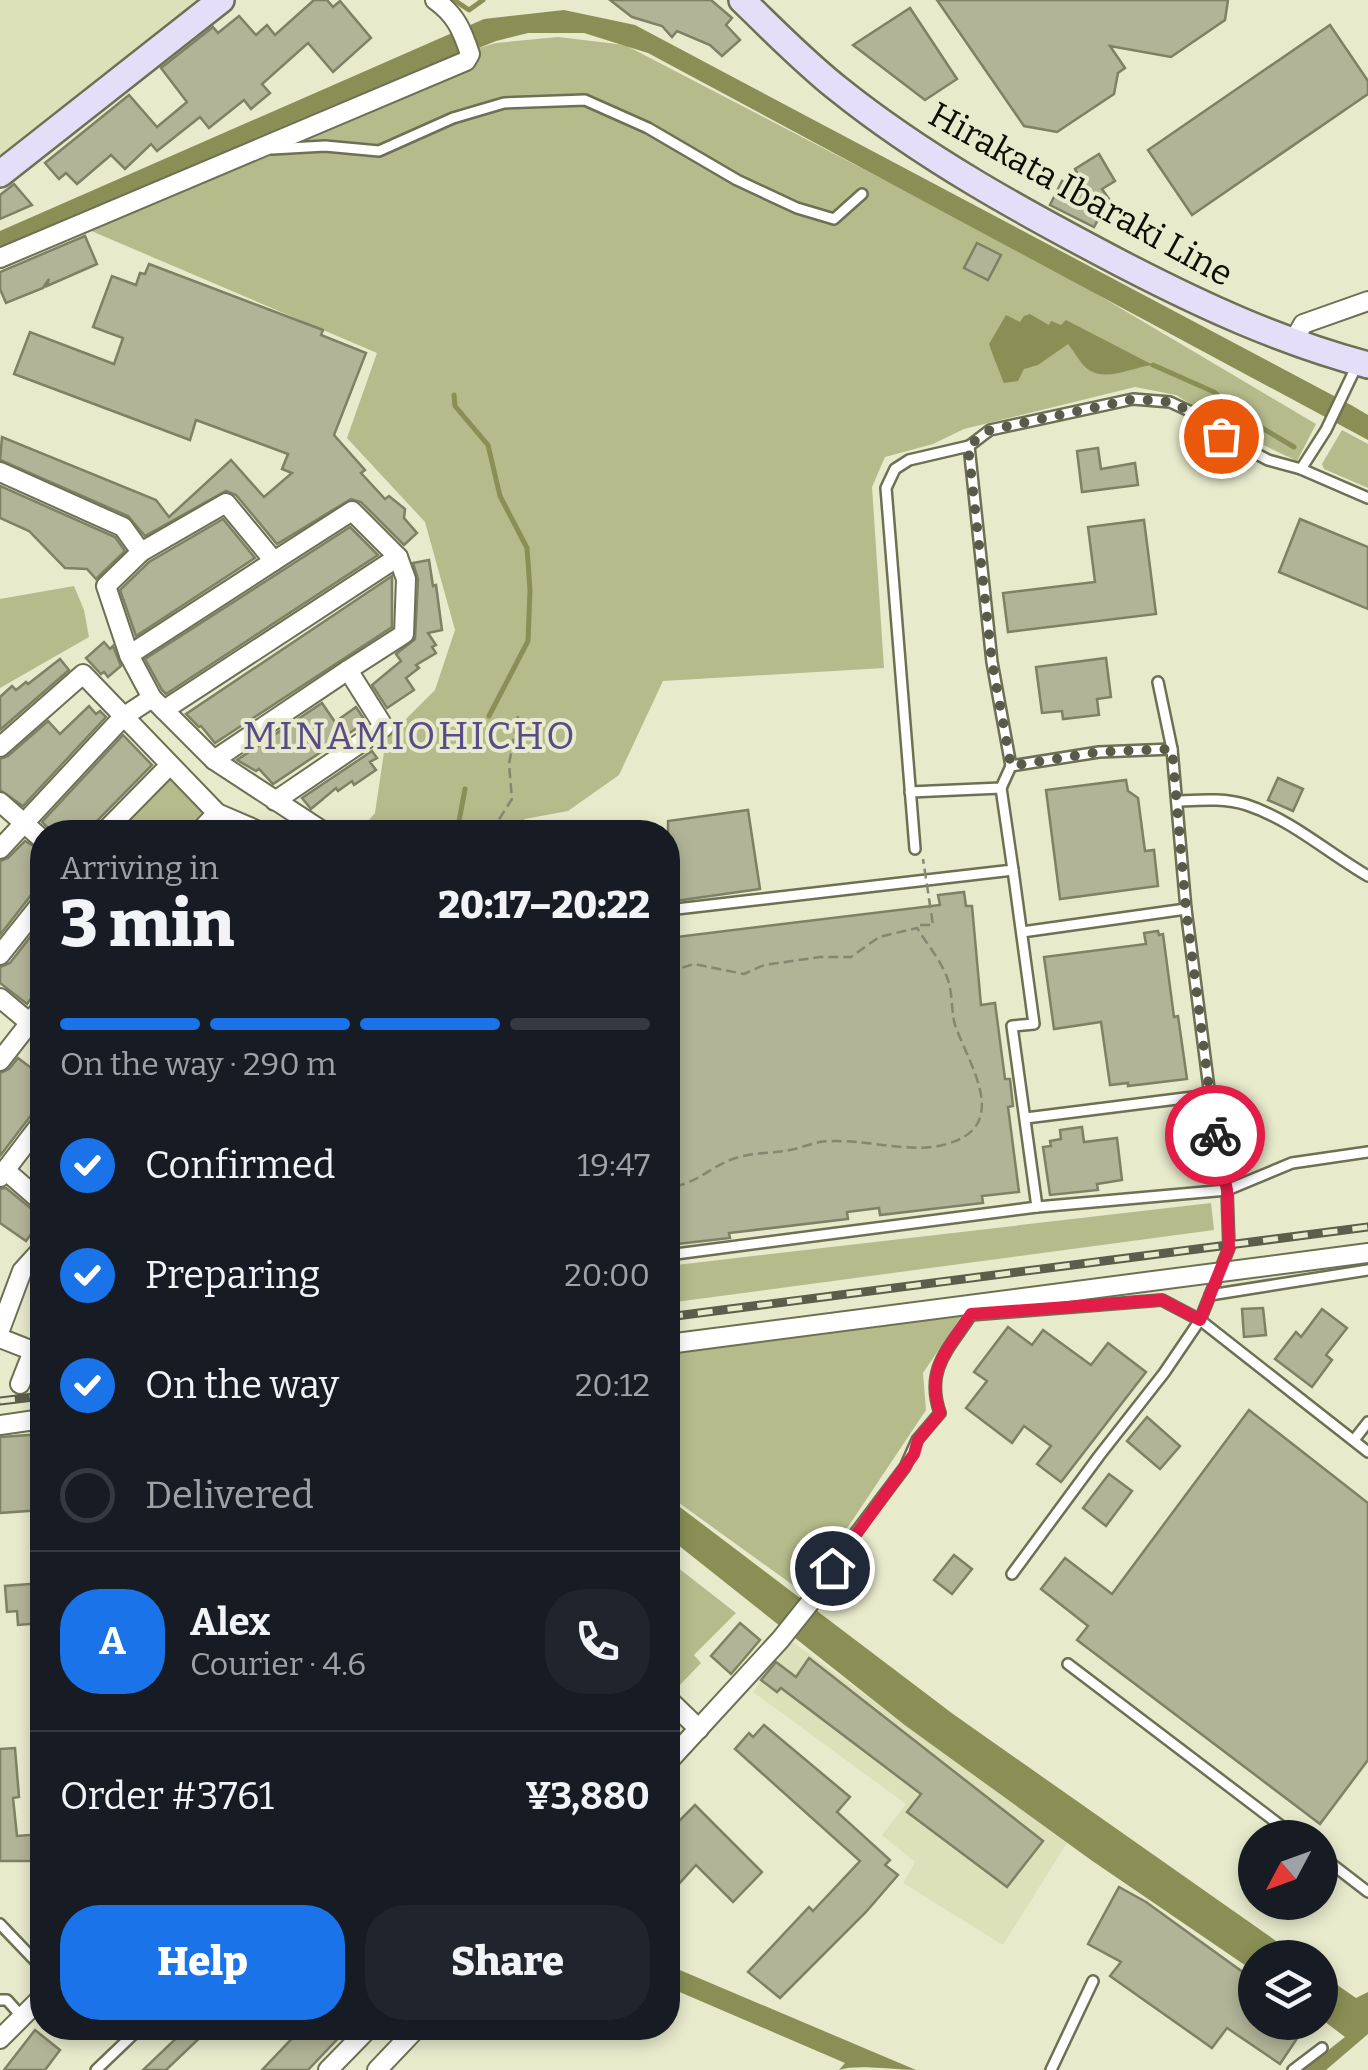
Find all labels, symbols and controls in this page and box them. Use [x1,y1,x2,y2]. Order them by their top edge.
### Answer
street label: Hirakata Ibaraki Line [922,93,1240,295]
pin [1179,394,1264,479]
icon: bag [1194,409,1249,464]
district label: MINAMIOHICHO [243,713,577,759]
text: Arriving in [60,849,219,887]
text: 20:17–20:22 [438,882,650,928]
text: 3 min [60,885,234,963]
text: On the way · 290 m [60,1045,337,1083]
courier [1165,1085,1265,1185]
icon: bike [1188,1108,1243,1163]
icon: check [60,1138,115,1193]
text: Confirmed [145,1142,335,1188]
text: 19:47 [577,1146,650,1184]
icon: check [60,1248,115,1303]
text: Preparing [145,1252,320,1298]
text: 20:00 [564,1256,650,1294]
icon: check [60,1358,115,1413]
text: On the way [145,1362,339,1408]
text: 20:12 [575,1366,650,1404]
text: Delivered [145,1472,314,1518]
pin [790,1526,875,1611]
icon: home [805,1541,860,1596]
button: phone [545,1589,650,1694]
text: Alex [190,1599,270,1645]
text: A [99,1618,126,1664]
text: Courier · 4.6 [190,1645,366,1683]
text: Order #3761 [60,1773,274,1819]
text: ¥3,880 [525,1773,650,1819]
north arrow [1238,1820,1338,1920]
map controls [1238,1820,1338,2040]
button: Help [60,1905,345,2020]
button: Share [365,1905,650,2020]
button: layers [1238,1940,1338,2040]

